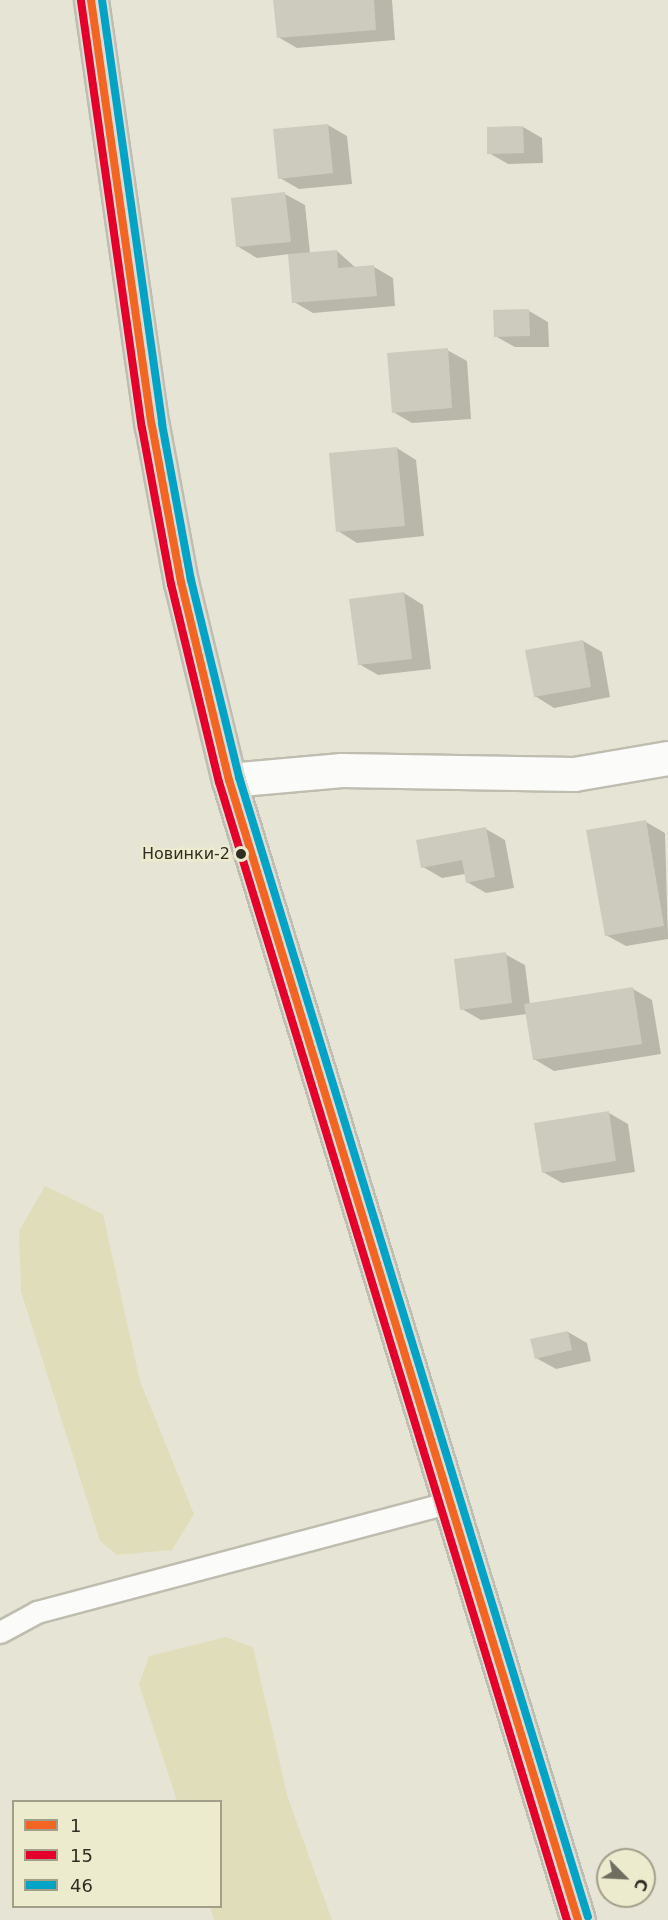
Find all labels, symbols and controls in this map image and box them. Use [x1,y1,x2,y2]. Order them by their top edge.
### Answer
place label: Новинки-2 [142,844,230,864]
marker: Новинки-2 [235,848,247,860]
legend [12,1800,222,1908]
text: 1 [70,1815,81,1836]
text: 15 [70,1845,93,1866]
north arrow [596,1848,656,1908]
text: 46 [70,1875,93,1896]
text: С [630,1875,652,1894]

